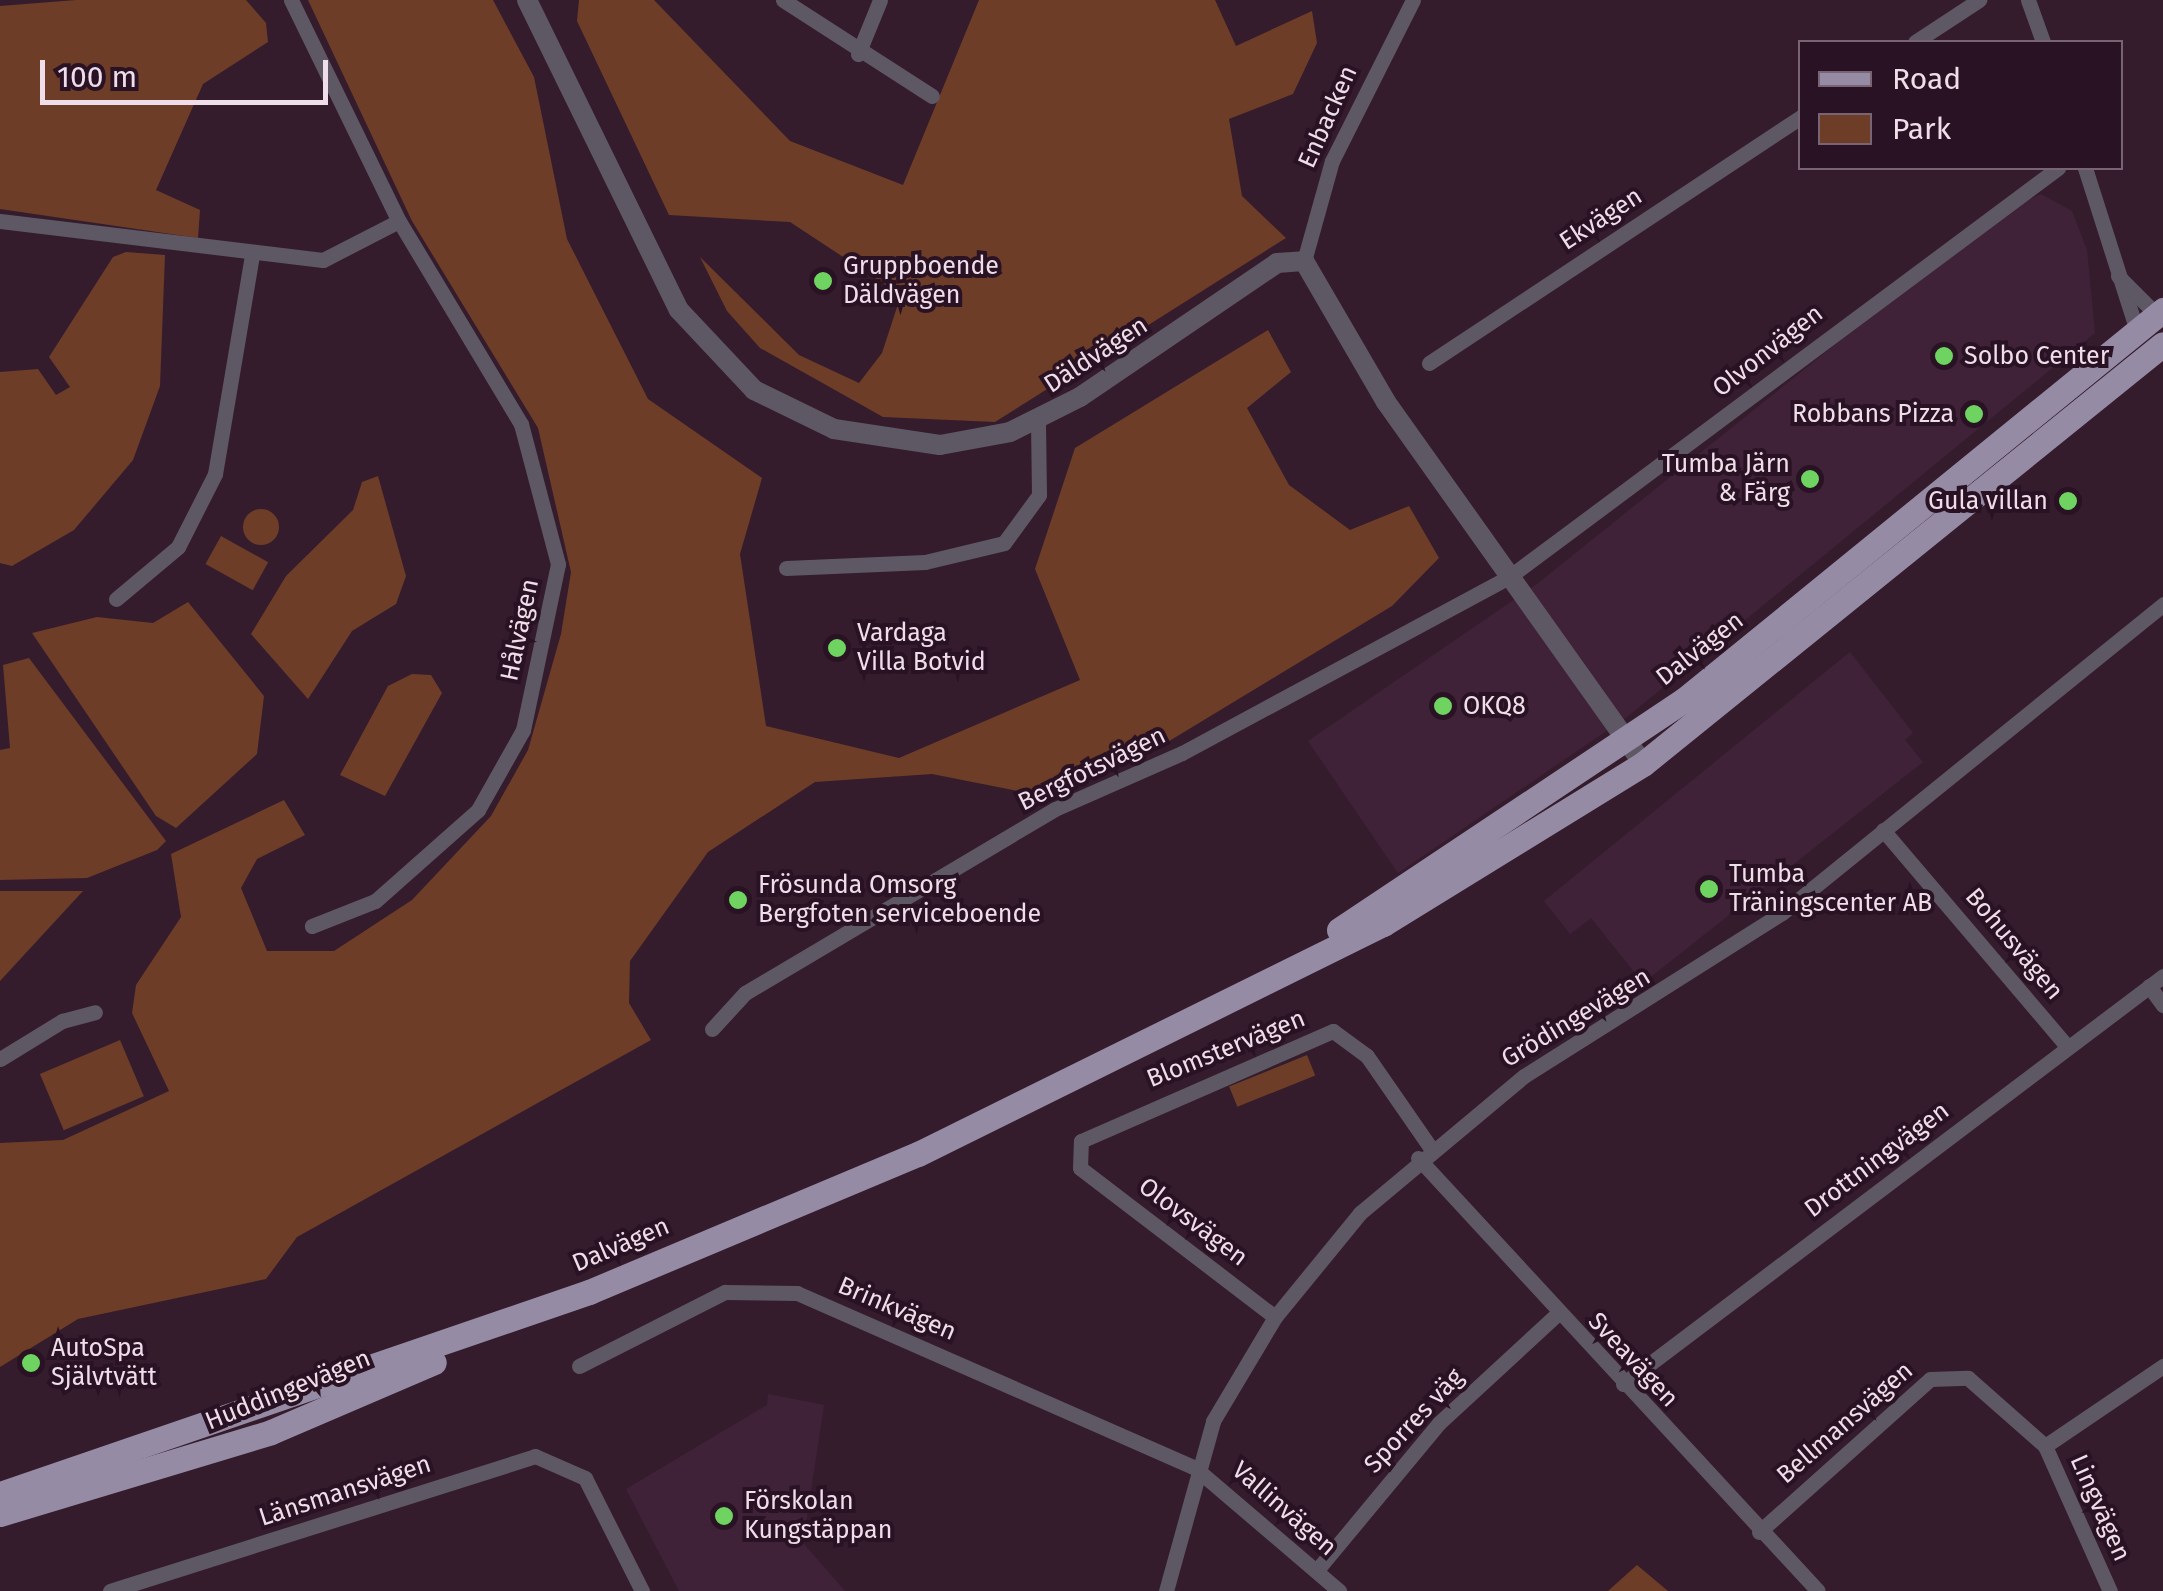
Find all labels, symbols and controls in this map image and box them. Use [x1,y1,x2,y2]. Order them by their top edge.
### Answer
scale bar [45,40,332,102]
legend [1798,40,2123,170]
text: 100 m [57,59,137,95]
street label: Enbacken [1292,61,1364,173]
text: Road [1892,61,1961,97]
text: Park [1892,111,1951,147]
street label: Ekvägen [1554,181,1648,257]
place label: Gruppboende Däldvägen [843,252,999,311]
marker: Gruppboende Däldvägen [812,270,834,292]
street label: Olvonvägen [1707,299,1829,403]
street label: Däldvägen [1039,310,1153,400]
place label: Solbo Center [1964,341,2109,371]
marker: Solbo Center [1933,345,1955,367]
place label: Robbans Pizza [1792,399,1954,429]
marker: Robbans Pizza [1963,403,1985,425]
place label: Tumba Järn & Färg [1662,450,1790,509]
marker: Tumba Järn & Färg [1799,468,1821,490]
place label: Gula villan [1928,486,2048,516]
marker: Gula villan [2057,490,2079,512]
street label: Hålvägen [495,576,545,684]
street label: Dalvägen [1650,606,1750,692]
place label: Vardaga Villa Botvid [857,619,986,678]
marker: Vardaga Villa Botvid [826,637,848,659]
place label: OKQ8 [1463,691,1526,721]
marker: OKQ8 [1432,695,1454,717]
street label: Bergfotsvägen [1013,720,1171,818]
place label: Tumba Träningscenter AB [1729,860,1932,919]
place label: Frösunda Omsorg Bergfoten serviceboende [758,871,1041,930]
marker: Tumba Träningscenter AB [1698,878,1720,900]
street label: Bohusvägen [1959,882,2069,1006]
marker: Frösunda Omsorg Bergfoten serviceboende [727,889,749,911]
street label: Grödingevägen [1496,962,1656,1074]
street label: Blomstervägen [1142,1004,1310,1094]
street label: Drottningvägen [1799,1096,1955,1224]
street label: Olovsvägen [1133,1171,1253,1273]
street label: Dalvägen [568,1211,674,1279]
street label: Brinkvägen [833,1271,961,1347]
street label: Sveavägen [1582,1307,1684,1413]
place label: AutoSpa Självtvätt [51,1334,157,1393]
street label: Huddingevägen [201,1343,375,1437]
marker: AutoSpa Självtvätt [20,1352,42,1374]
street label: Bellmansvägen [1771,1356,1919,1490]
street label: Sporres väg [1358,1363,1470,1479]
street label: Länsmansvägen [255,1449,435,1533]
street label: Lingvägen [2063,1450,2137,1566]
street label: Vallinvägen [1226,1456,1342,1562]
place label: Förskolan Kungstäppan [744,1487,892,1546]
marker: Förskolan Kungstäppan [713,1505,735,1527]

